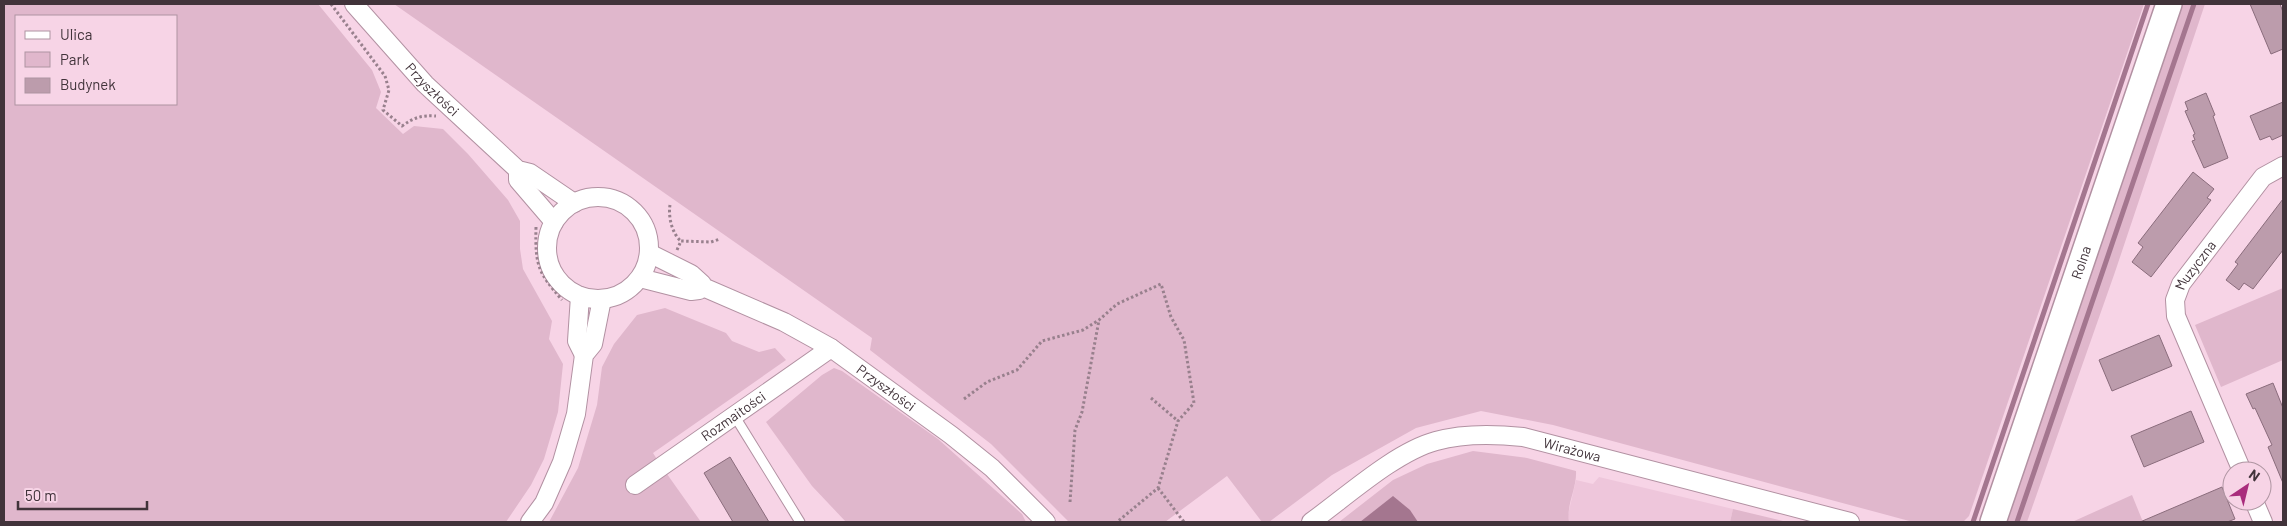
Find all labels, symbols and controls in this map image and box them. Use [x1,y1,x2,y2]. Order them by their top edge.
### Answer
legend [15,15,178,105]
text: Ulica [60,25,92,43]
text: Park [60,50,90,68]
street label: Przyszłości [402,59,463,119]
text: Budynek [60,75,116,93]
street label: Muzyczna [2171,237,2219,292]
street label: Rolna [2067,244,2094,281]
street label: Przyszłości [854,360,919,415]
street label: Rozmaitości [698,387,769,444]
street label: Wirażowa [1542,434,1603,465]
north arrow [2222,461,2272,511]
text: N [2246,465,2263,485]
scale bar [18,478,146,510]
text: 50 m [25,486,57,504]

